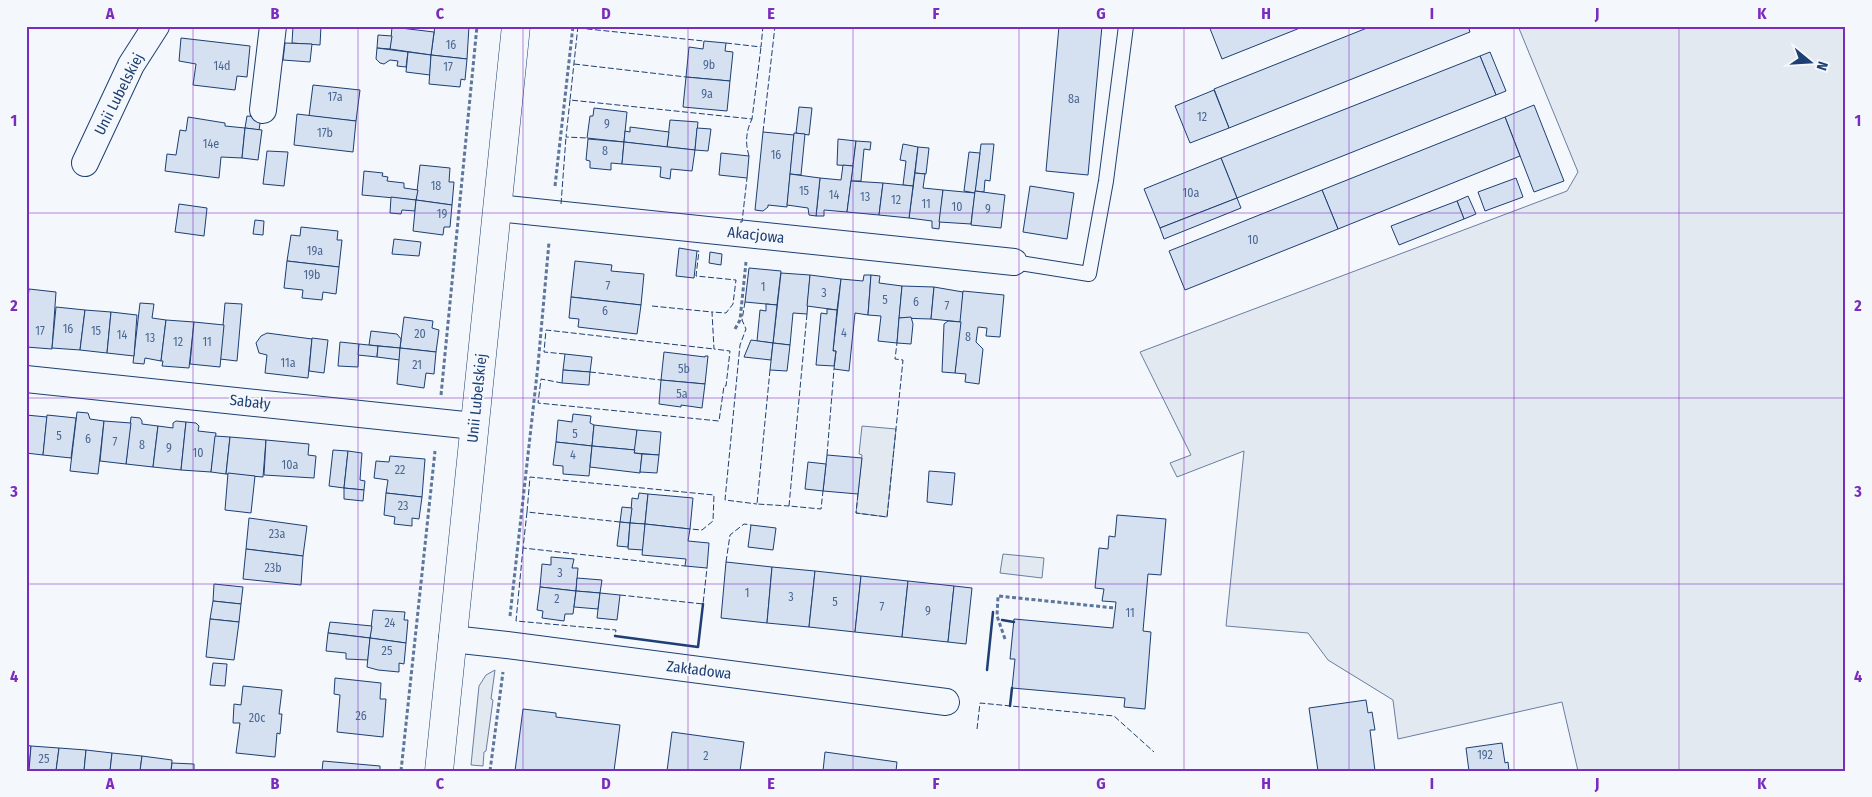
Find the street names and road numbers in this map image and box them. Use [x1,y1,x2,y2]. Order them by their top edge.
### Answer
street label: Unii Lubelskiej [91,50,147,138]
street label: Akacjowa [727,223,785,247]
street label: Unii Lubelskiej [463,352,491,444]
street label: Sabały [229,391,272,413]
street label: Zakładowa [665,657,733,683]

